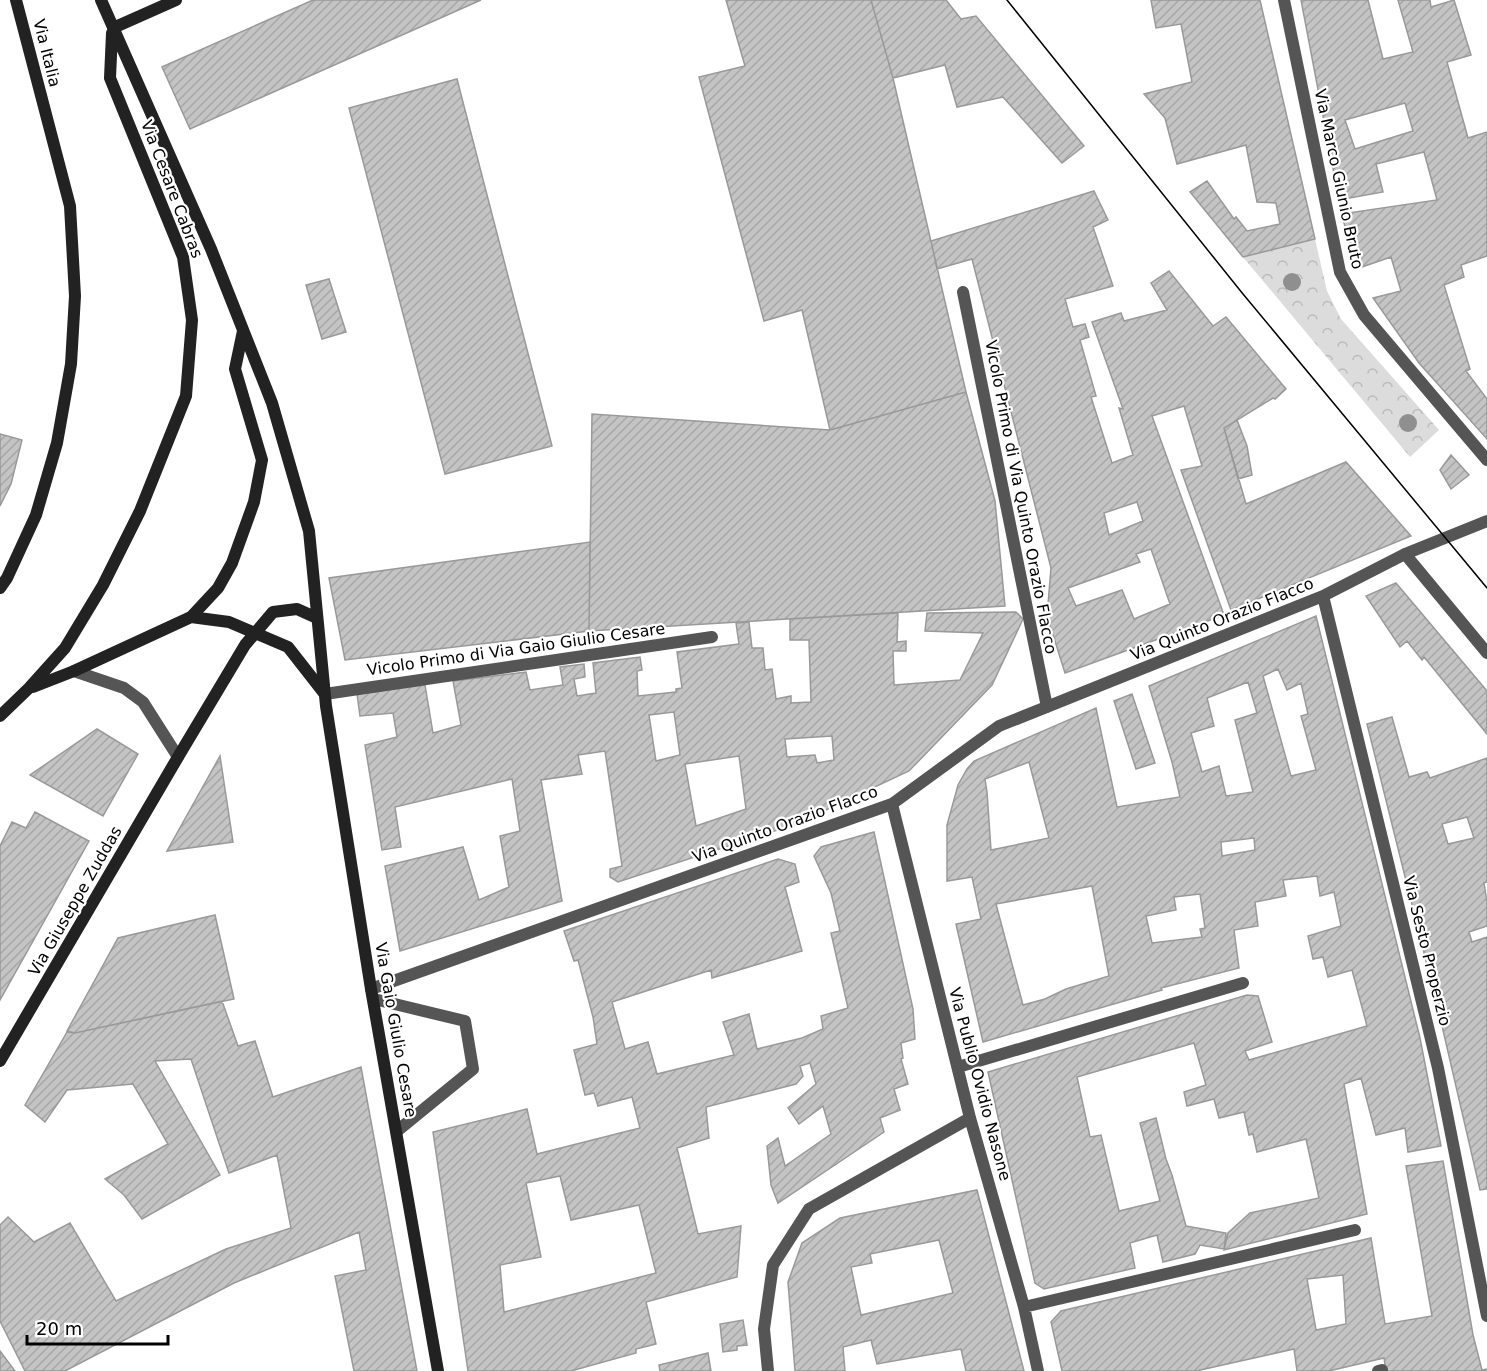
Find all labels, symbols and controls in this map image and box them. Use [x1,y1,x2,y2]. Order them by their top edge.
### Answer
street label: Via Italia [29,17,65,89]
street label: Via Marco Giunio Bruto [1311,87,1367,271]
street label: Via Cesare Cabras [137,117,207,261]
street label: Vicolo Primo di Via Quinto Orazio Flacco [981,338,1061,656]
street label: Via Quinto Orazio Flacco [1128,573,1316,665]
street label: Vicolo Primo di Via Gaio Giulio Cesare [366,619,666,679]
street label: Via Quinto Orazio Flacco [690,782,880,866]
street label: Via Giuseppe Zuddas [24,823,126,979]
street label: Via Sesto Properzio [1399,874,1455,1028]
street label: Via Gaio Giulio Cesare [371,941,421,1119]
street label: Via Publio Ovidio Nasone [945,985,1015,1183]
scale bar [27,1308,168,1346]
text: 20 m [36,1318,82,1339]

